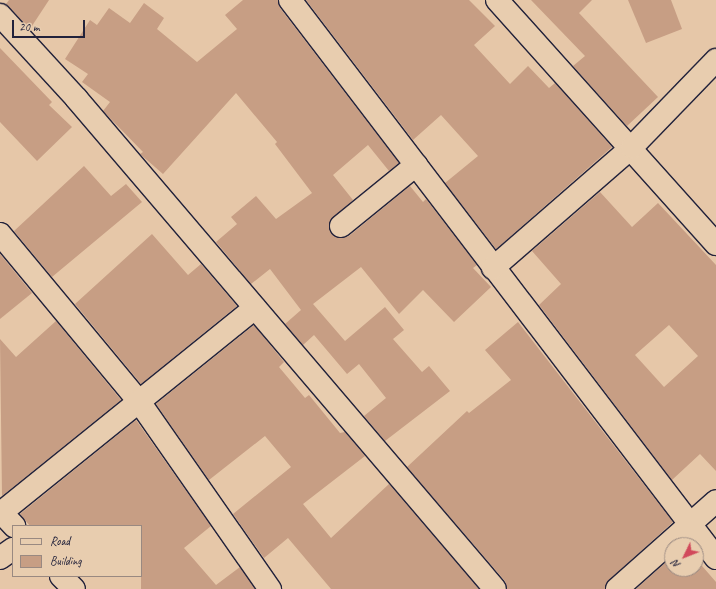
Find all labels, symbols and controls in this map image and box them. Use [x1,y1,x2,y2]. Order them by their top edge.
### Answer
scale bar [14,12,87,38]
text: 20 m [19,19,39,35]
legend [12,525,142,577]
text: Road [50,533,70,549]
north arrow [664,537,704,577]
text: Building [50,553,82,569]
text: N [669,557,683,572]

